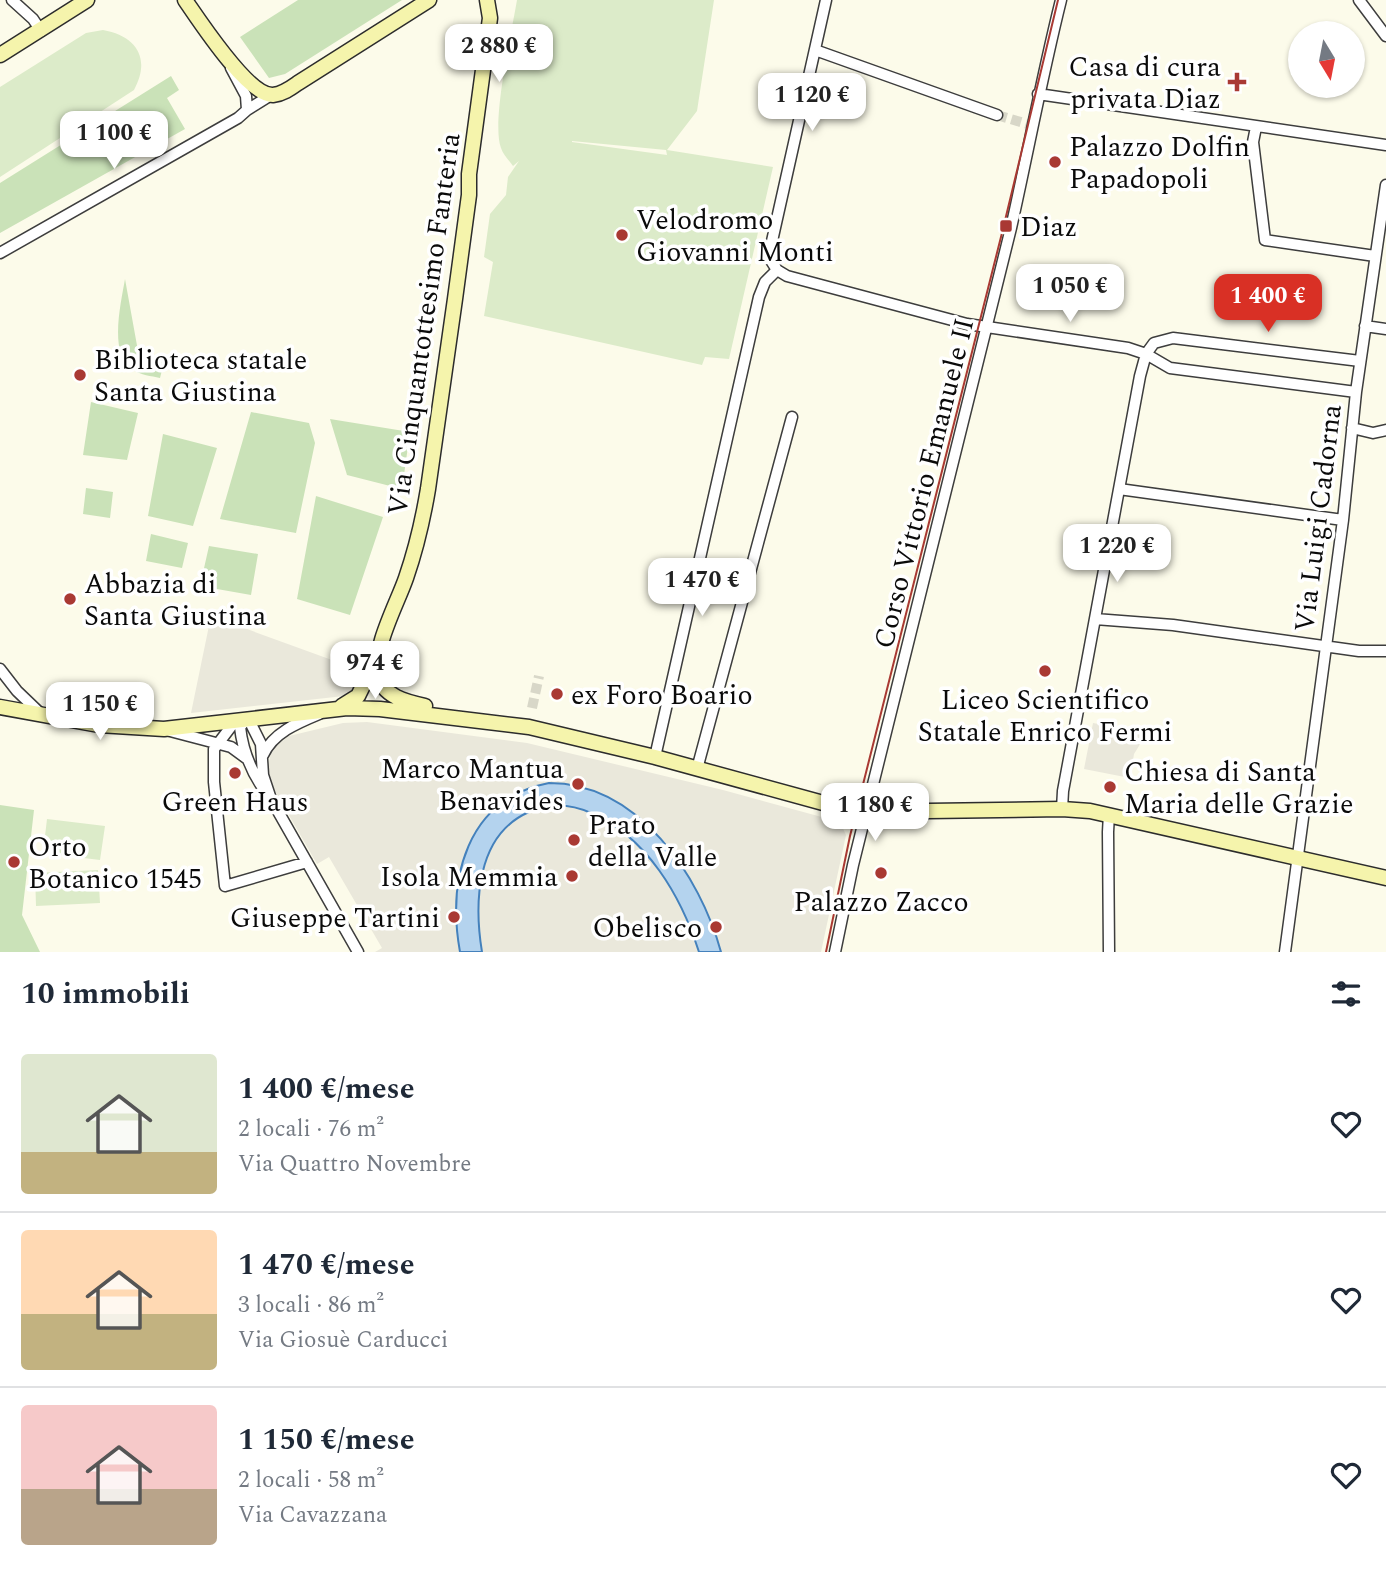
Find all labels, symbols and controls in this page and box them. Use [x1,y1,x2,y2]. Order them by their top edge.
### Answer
north arrow [1288,21,1365,98]
map controls [1288,21,1365,98]
pin: 2 880 € [434,24,564,84]
text: 2 880 € [461,29,537,64]
place label: Casa di cura privata Diaz [1069,46,1221,121]
marker: Casa di cura privata Diaz [1227,72,1247,92]
pin: 1 120 € [747,74,877,133]
text: 1 120 € [774,78,850,113]
pin: 1 100 € [49,111,179,171]
text: 1 100 € [76,116,152,151]
place label: Palazzo Dolfin Papadopoli [1069,126,1250,201]
street label: Via Cinquantottesimo Fanteria [376,130,473,518]
marker: Palazzo Dolfin Papadopoli [1047,154,1063,170]
place label: Velodromo Giovanni Monti [636,199,834,274]
place label: Diaz [1020,206,1077,249]
marker: Diaz [998,218,1014,234]
marker: Velodromo Giovanni Monti [614,227,630,243]
pin: 1 050 € [1005,264,1135,324]
text: 1 050 € [1032,269,1108,304]
pin: 1 400 € [1203,274,1333,334]
text: 1 400 € [1230,279,1306,314]
street label: Corso Vittorio Emanuele II [863,314,986,653]
place label: Biblioteca statale Santa Giustina [94,339,307,414]
marker: Biblioteca statale Santa Giustina [72,367,88,383]
street label: Via Luigi Cadorna [1283,402,1354,635]
pin: 1 220 € [1052,524,1182,584]
text: 1 220 € [1079,529,1155,564]
pin: 1 470 € [637,558,767,618]
place label: Abbazia di Santa Giustina [84,563,267,638]
text: 1 470 € [664,563,740,598]
marker: Abbazia di Santa Giustina [62,591,78,607]
pin: 974 € [326,642,424,701]
text: 974 € [346,646,404,681]
marker: Liceo Scientifico Statale Enrico Fermi [1037,663,1053,679]
place label: ex Foro Boario [571,674,753,717]
place label: Liceo Scientifico Statale Enrico Fermi [918,679,1172,754]
pin: 1 150 € [35,682,165,742]
marker: ex Foro Boario [549,686,565,702]
text: 1 150 € [62,687,138,722]
place label: Marco Mantua Benavides [381,748,564,823]
place label: Chiesa di Santa Maria delle Grazie [1124,751,1353,826]
marker: Green Haus [227,765,243,781]
marker: Marco Mantua Benavides [570,776,586,792]
marker: Chiesa di Santa Maria delle Grazie [1102,779,1118,795]
place label: Green Haus [161,781,309,824]
pin: 1 180 € [810,784,940,843]
text: 1 180 € [837,788,913,823]
place label: Prato della Valle [588,804,717,879]
place label: Orto Botanico 1545 [28,826,202,901]
marker: Prato della Valle [566,832,582,848]
marker: Orto Botanico 1545 [6,854,22,870]
place label: Isola Memmia [380,856,558,899]
marker: Palazzo Zacco [873,865,889,881]
marker: Isola Memmia [564,868,580,884]
place label: Palazzo Zacco [793,881,969,924]
place label: Giuseppe Tartini [230,897,440,940]
place label: Obelisco [592,907,702,950]
marker: Giuseppe Tartini [446,909,462,925]
marker: Obelisco [708,919,724,935]
text: 10 immobili [21,971,190,1017]
icon: filters [1327,975,1365,1013]
text: 1 400 €/mese [238,1066,415,1112]
icon: home [77,1082,161,1166]
icon: heart [1327,1105,1365,1143]
text: 2 locali · 76 m² [238,1112,384,1147]
text: Via Quattro Novembre [238,1147,471,1182]
text: 1 470 €/mese [238,1242,415,1288]
icon: home [77,1258,161,1342]
icon: heart [1327,1281,1365,1319]
text: 3 locali · 86 m² [238,1288,384,1323]
text: Via Giosuè Carducci [238,1323,448,1358]
text: 1 150 €/mese [238,1417,415,1463]
icon: home [77,1433,161,1517]
icon: heart [1327,1456,1365,1494]
text: 2 locali · 58 m² [238,1463,384,1498]
text: Via Cavazzana [238,1498,387,1533]

